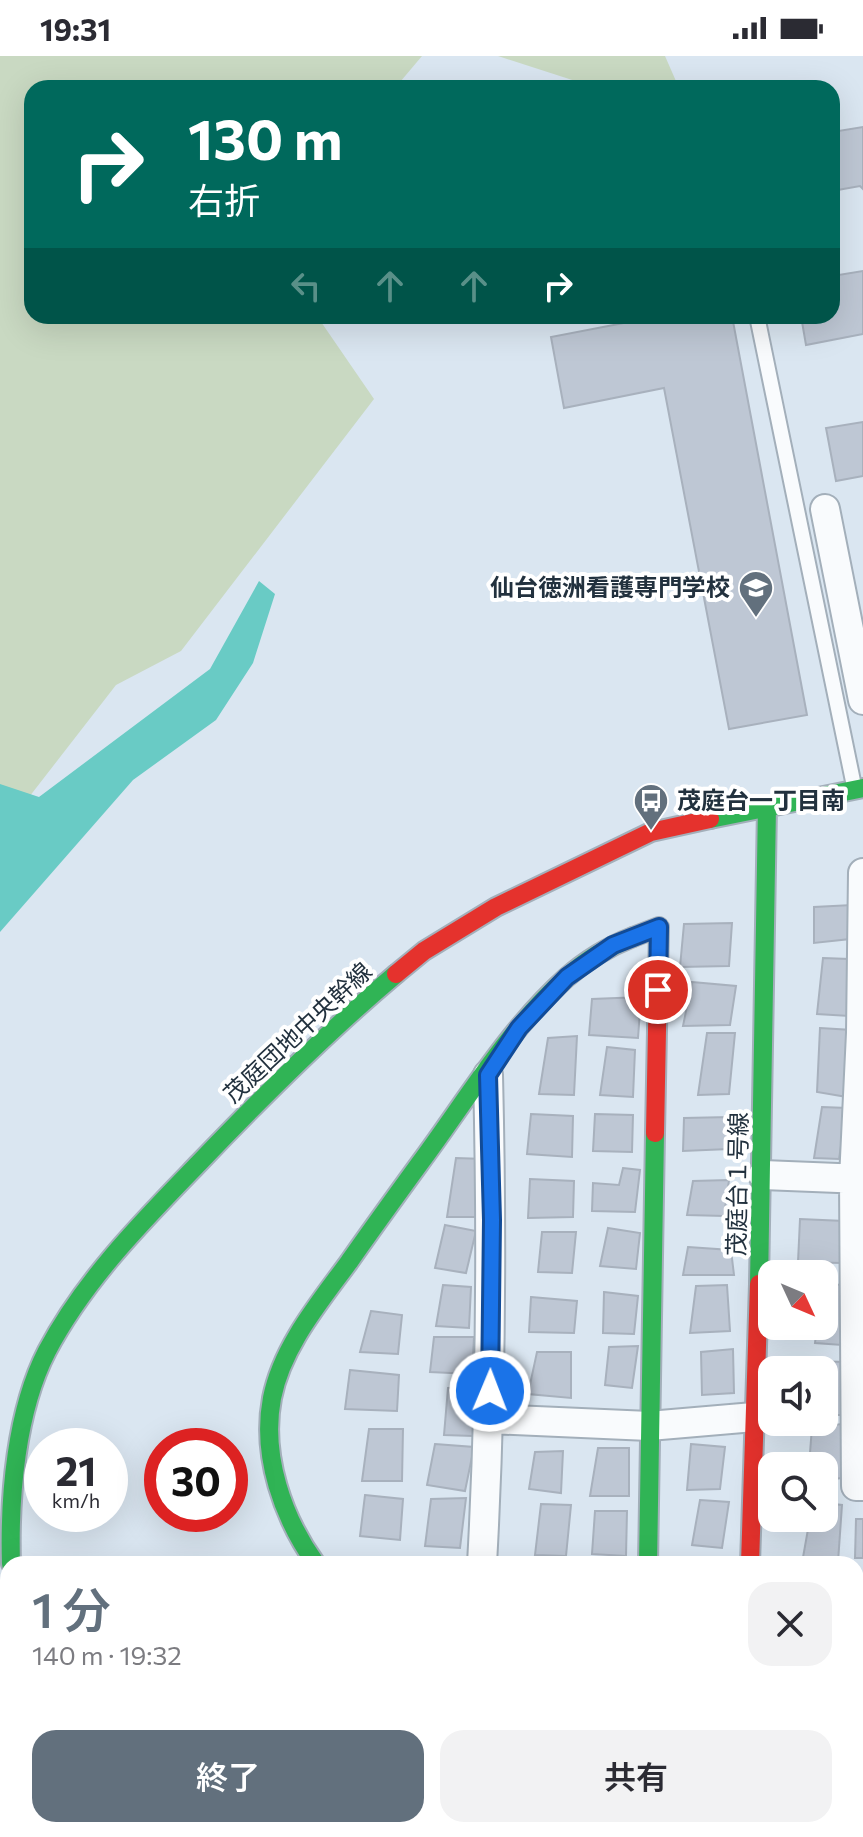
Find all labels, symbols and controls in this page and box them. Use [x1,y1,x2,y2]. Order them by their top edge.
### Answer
text: 19:31 [40,10,111,47]
text: 130 m [188,103,343,172]
icon: right [56,112,160,216]
text: 右折 [188,177,260,221]
icon: left [284,264,328,308]
icon: ahead [368,264,412,308]
icon: ahead [452,264,496,308]
icon: right [536,264,580,308]
school or university icon: 仙台徳洲看護専門学校 [737,569,775,619]
place label: 仙台徳洲看護専門学校 [490,572,730,601]
bus stop icon: 茂庭台一丁目南 [632,782,670,832]
place label: 茂庭台一丁目南 [677,785,845,814]
street label: 茂庭団地中央幹線 [217,956,377,1108]
pin [624,956,692,1024]
icon: arrive [636,968,680,1012]
street label: 茂庭台１号線 [721,1112,752,1256]
north arrow [758,1260,838,1340]
map controls [758,1260,838,1532]
position arrow [448,1349,532,1433]
button: sound [758,1356,838,1436]
speed limit sign: 30 [144,1428,248,1532]
text: 21 [56,1445,96,1494]
button: search [758,1452,838,1532]
text: km/h [52,1488,100,1512]
text: 1 分 [32,1579,111,1638]
button: close [748,1582,832,1666]
text: 140 m · 19:32 [32,1639,182,1670]
button: 終了 [32,1730,424,1822]
button: 共有 [440,1730,832,1822]

